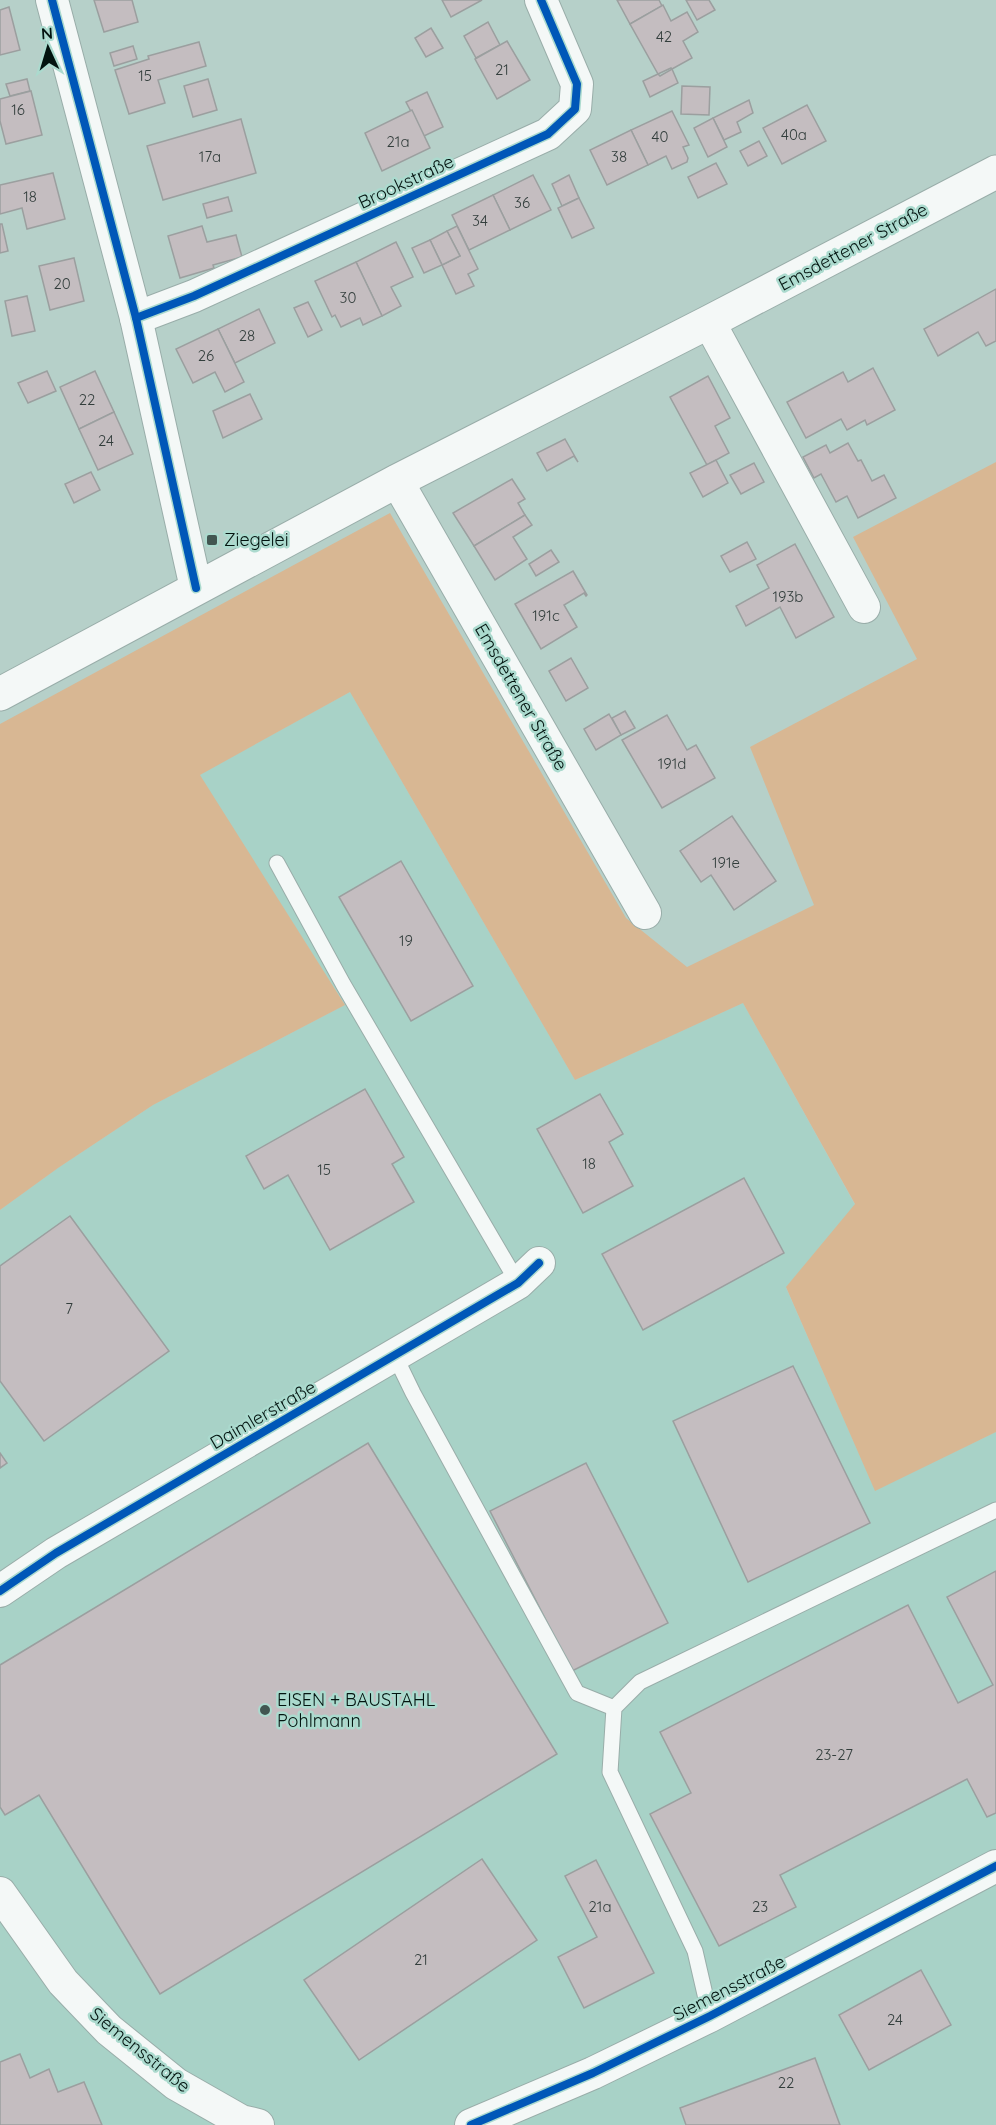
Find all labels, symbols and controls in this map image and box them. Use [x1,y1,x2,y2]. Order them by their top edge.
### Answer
north arrow [18,18,78,78]
text: N [40,23,54,43]
house number: 42 [656,27,672,46]
house number: 21 [495,60,509,79]
house number: 15 [138,66,152,85]
house number: 16 [11,100,25,119]
house number: 40a [781,125,807,144]
house number: 40 [652,127,668,146]
house number: 21a [387,132,409,151]
house number: 17a [199,147,221,166]
house number: 38 [611,147,627,166]
street label: Brookstraße [354,149,457,214]
house number: 18 [23,187,37,206]
house number: 36 [514,193,530,212]
street label: Emsdettener Straße [774,197,931,296]
house number: 34 [472,211,488,230]
house number: 20 [53,274,71,293]
house number: 30 [340,288,356,307]
house number: 28 [239,326,255,345]
house number: 26 [198,346,214,365]
house number: 22 [79,390,95,409]
house number: 24 [98,431,114,450]
place label: Ziegelei [224,528,289,551]
marker: Ziegelei [205,533,219,547]
house number: 193b [773,587,803,606]
house number: 191c [532,606,560,625]
street label: Emsdettener Straße [470,619,573,774]
house number: 191d [658,754,686,773]
house number: 191e [712,853,740,872]
house number: 19 [399,931,413,950]
house number: 18 [582,1154,596,1173]
house number: 15 [317,1160,331,1179]
house number: 7 [65,1299,73,1318]
street label: Daimlerstraße [206,1375,320,1454]
place label: EISEN + BAUSTAHL Pohlmann [277,1688,436,1732]
marker: EISEN + BAUSTAHL Pohlmann [258,1703,272,1717]
house number: 23-27 [815,1745,853,1764]
house number: 21a [589,1897,611,1916]
house number: 23 [752,1897,768,1916]
street label: Siemensstraße [669,1949,789,2026]
house number: 21 [414,1950,428,1969]
street label: Siemensstraße [85,2002,195,2097]
house number: 24 [887,2010,903,2029]
house number: 22 [778,2073,794,2092]

